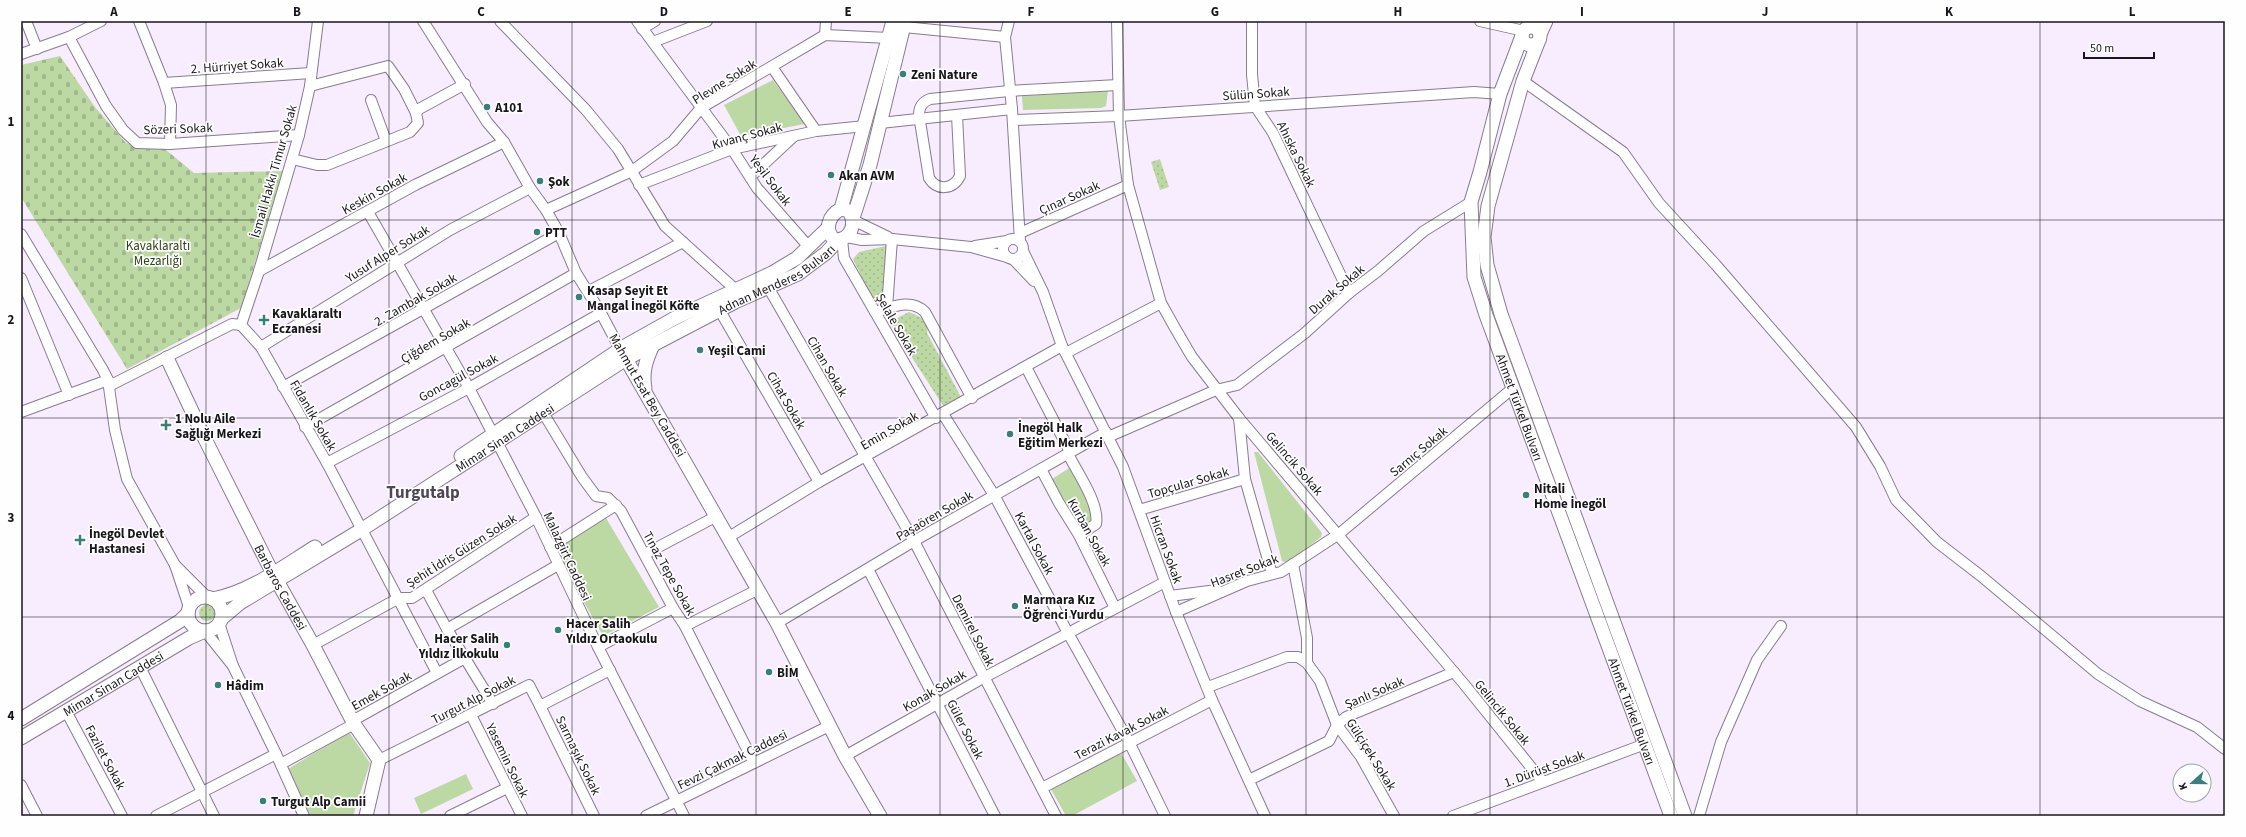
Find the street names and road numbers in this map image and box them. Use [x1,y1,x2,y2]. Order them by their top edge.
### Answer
street label: 2. Hürriyet Sokak [190,54,284,78]
street label: Plevne Sokak [689,55,761,109]
street label: Sülün Sokak [1222,83,1291,105]
street label: İsmail Hakkı Timur Sokak [246,102,302,240]
street label: Kıvanç Sokak [710,118,785,154]
street label: Ahıska Sokak [1272,118,1320,191]
street label: Sözeri Sokak [143,119,214,139]
street label: Yeşil Sokak [744,150,796,210]
street label: Keskin Sokak [339,168,411,219]
street label: Çınar Sokak [1036,176,1103,219]
street label: Yusuf Alper Sokak [341,220,434,287]
street label: Adnan Menderes Bulvarı [715,241,840,319]
street label: Durak Sokak [1305,260,1369,319]
street label: 2. Zambak Sokak [371,269,460,331]
street label: Şelale Sokak [871,290,921,359]
street label: Çiğdem Sokak [398,313,474,368]
street label: Mahmut Esat Bey Caddesi [604,330,690,461]
street label: Cihan Sokak [803,333,852,401]
street label: Goncagül Sokak [416,349,502,406]
street label: Ahmet Türkel Bulvarı [1491,351,1547,464]
street label: Cihat Sokak [762,368,810,433]
street label: Fidanlık Sokak [286,377,341,455]
street label: Mimar Sinan Caddesi [452,400,558,477]
street label: Emin Sokak [857,407,922,455]
street label: Sarnıç Sokak [1386,422,1452,481]
street label: Gelincik Sokak [1261,428,1327,500]
street label: Topçular Sokak [1146,463,1231,503]
street label: Paşaören Sokak [893,486,977,545]
street label: Kurban Sokak [1063,495,1116,570]
street label: Şehit İdris Güzen Sokak [403,509,521,592]
street label: Malazgirt Caddesi [539,509,596,604]
street label: Kartal Sokak [1010,509,1058,578]
street label: Hicran Sokak [1145,513,1187,586]
street label: Tınaz Tepe Sokak [639,528,700,619]
street label: Barbaros Caddesi [250,542,311,634]
street label: Hasret Sokak [1208,550,1281,592]
street label: Demirel Sokak [947,591,999,670]
street label: Mimar Sinan Caddesi [60,647,167,721]
street label: Ahmet Türkel Bulvarı [1603,655,1659,768]
street label: Konak Sokak [899,665,970,716]
street label: Emek Sokak [348,667,415,715]
street label: Turgut Alp Sokak [428,671,519,729]
street label: Şanlı Sokak [1342,672,1407,714]
street label: Gelincik Sokak [1470,676,1535,750]
street label: Güler Sokak [942,696,988,763]
street label: Terazi Kavak Sokak [1071,701,1172,764]
street label: Sarmaşık Sokak [551,713,605,799]
street label: Gülçiçek Sokak [1342,715,1401,795]
street label: Yasemin Sokak [481,719,533,801]
street label: Fazilet Sokak [80,722,130,794]
street label: Fevzi Çakmak Caddesi [675,725,790,794]
street label: 1. Dürüst Sokak [1502,746,1588,792]

